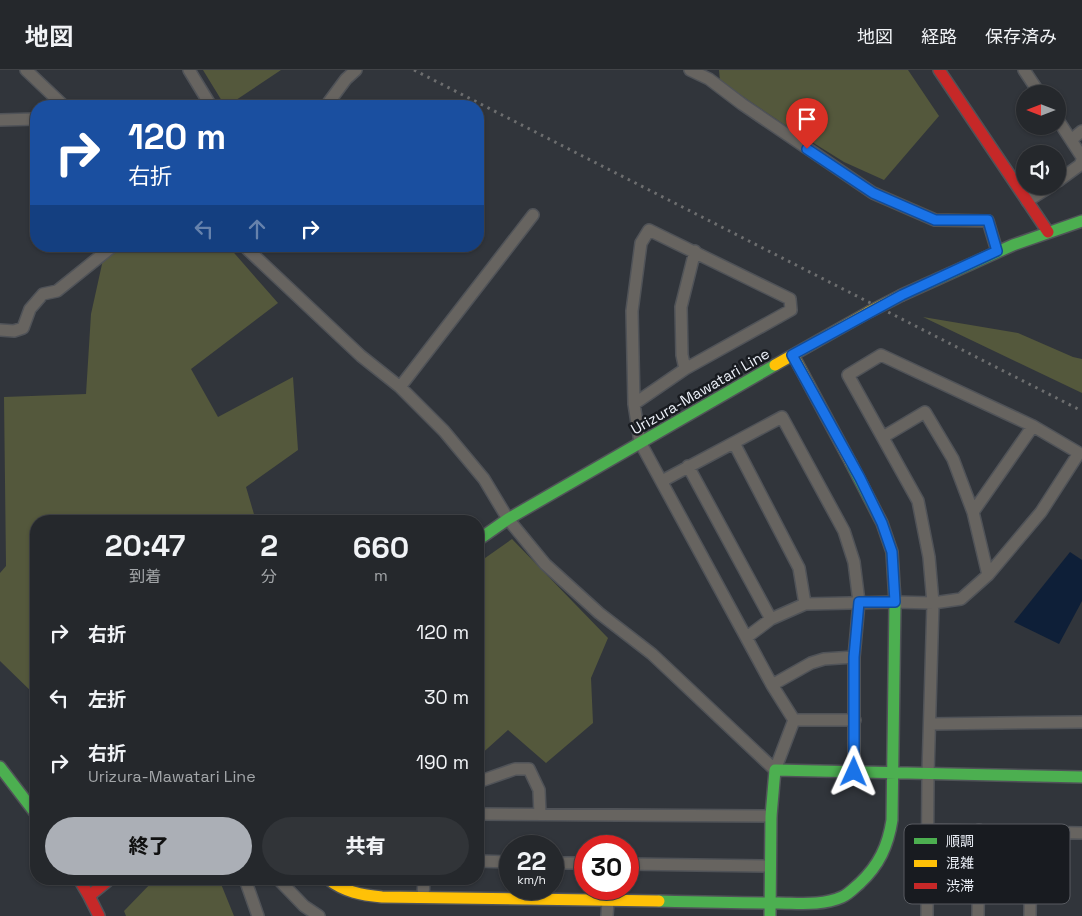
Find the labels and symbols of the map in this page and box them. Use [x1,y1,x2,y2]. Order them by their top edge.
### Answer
north arrow [1016,85,1066,135]
pin [786,98,828,149]
street label: Urizura-Mawatari Line [627,343,773,439]
position arrow [827,745,879,797]
legend [904,824,1070,904]
text: 順調 [946,832,974,850]
speed limit sign: 30 [574,835,639,900]
text: 混雑 [946,854,974,872]
text: 渋滞 [946,877,974,895]

